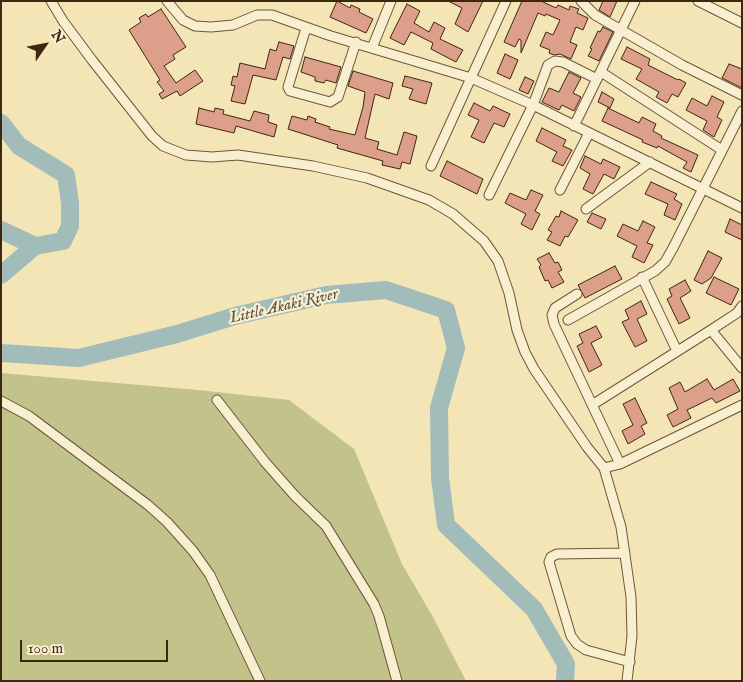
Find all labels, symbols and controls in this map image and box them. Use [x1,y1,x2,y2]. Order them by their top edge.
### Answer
north arrow [20,20,70,70]
text: N [47,27,68,47]
water label: Little Akaki River [228,285,340,329]
scale bar [22,630,170,662]
text: 100 m [28,639,63,658]

